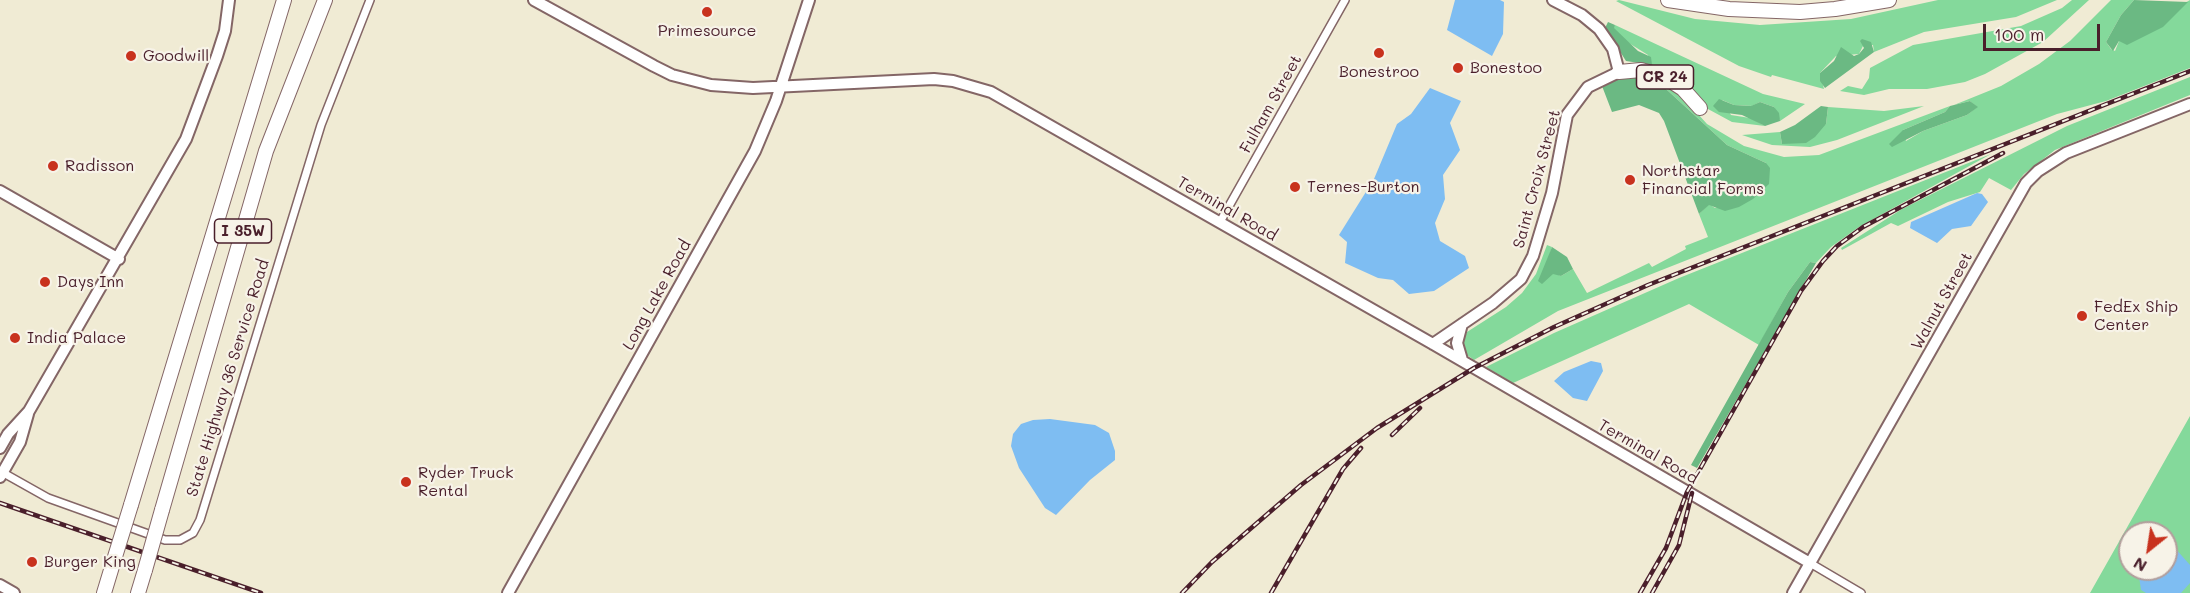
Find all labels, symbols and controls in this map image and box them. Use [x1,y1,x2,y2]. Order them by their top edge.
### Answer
marker: Primesource [700,5,714,19]
scale bar [1986,12,2103,50]
place label: Primesource [658,21,756,41]
text: 100 m [1994,22,2044,46]
place label: Goodwill [143,46,209,66]
marker: Bonestroo [1372,46,1386,60]
marker: Goodwill [124,49,138,63]
street label: Fulham Street [1236,51,1306,157]
place label: Bonestoo [1470,58,1542,78]
marker: Bonestoo [1451,61,1465,75]
place label: Bonestroo [1339,62,1419,82]
road number: CR 24 [1636,65,1694,89]
street label: Saint Croix Street [1509,107,1565,251]
place label: Radisson [65,156,134,176]
marker: Radisson [46,159,60,173]
place label: Northstar Financial Forms [1642,161,1764,199]
street label: Terminal Road [1174,173,1280,245]
marker: Northstar Financial Forms [1623,173,1637,187]
place label: Ternes-Burton [1307,177,1419,197]
marker: Ternes-Burton [1288,180,1302,194]
road number: I 35W [214,219,272,243]
street label: Long Lake Road [619,237,695,353]
street label: Walnut Street [1907,249,1977,353]
street label: State Highway 36 Service Road [183,257,273,499]
place label: Days Inn [57,272,124,292]
marker: Days Inn [38,275,52,289]
place label: FedEx Ship Center [2094,297,2178,335]
marker: FedEx Ship Center [2075,309,2089,323]
place label: India Palace [27,328,126,348]
marker: India Palace [8,331,22,345]
street label: Terminal Road [1595,416,1701,488]
place label: Ryder Truck Rental [418,463,513,501]
marker: Ryder Truck Rental [399,475,413,489]
north arrow [2118,521,2178,581]
place label: Burger King [44,552,136,572]
text: N [2129,553,2150,577]
marker: Burger King [25,555,39,569]

